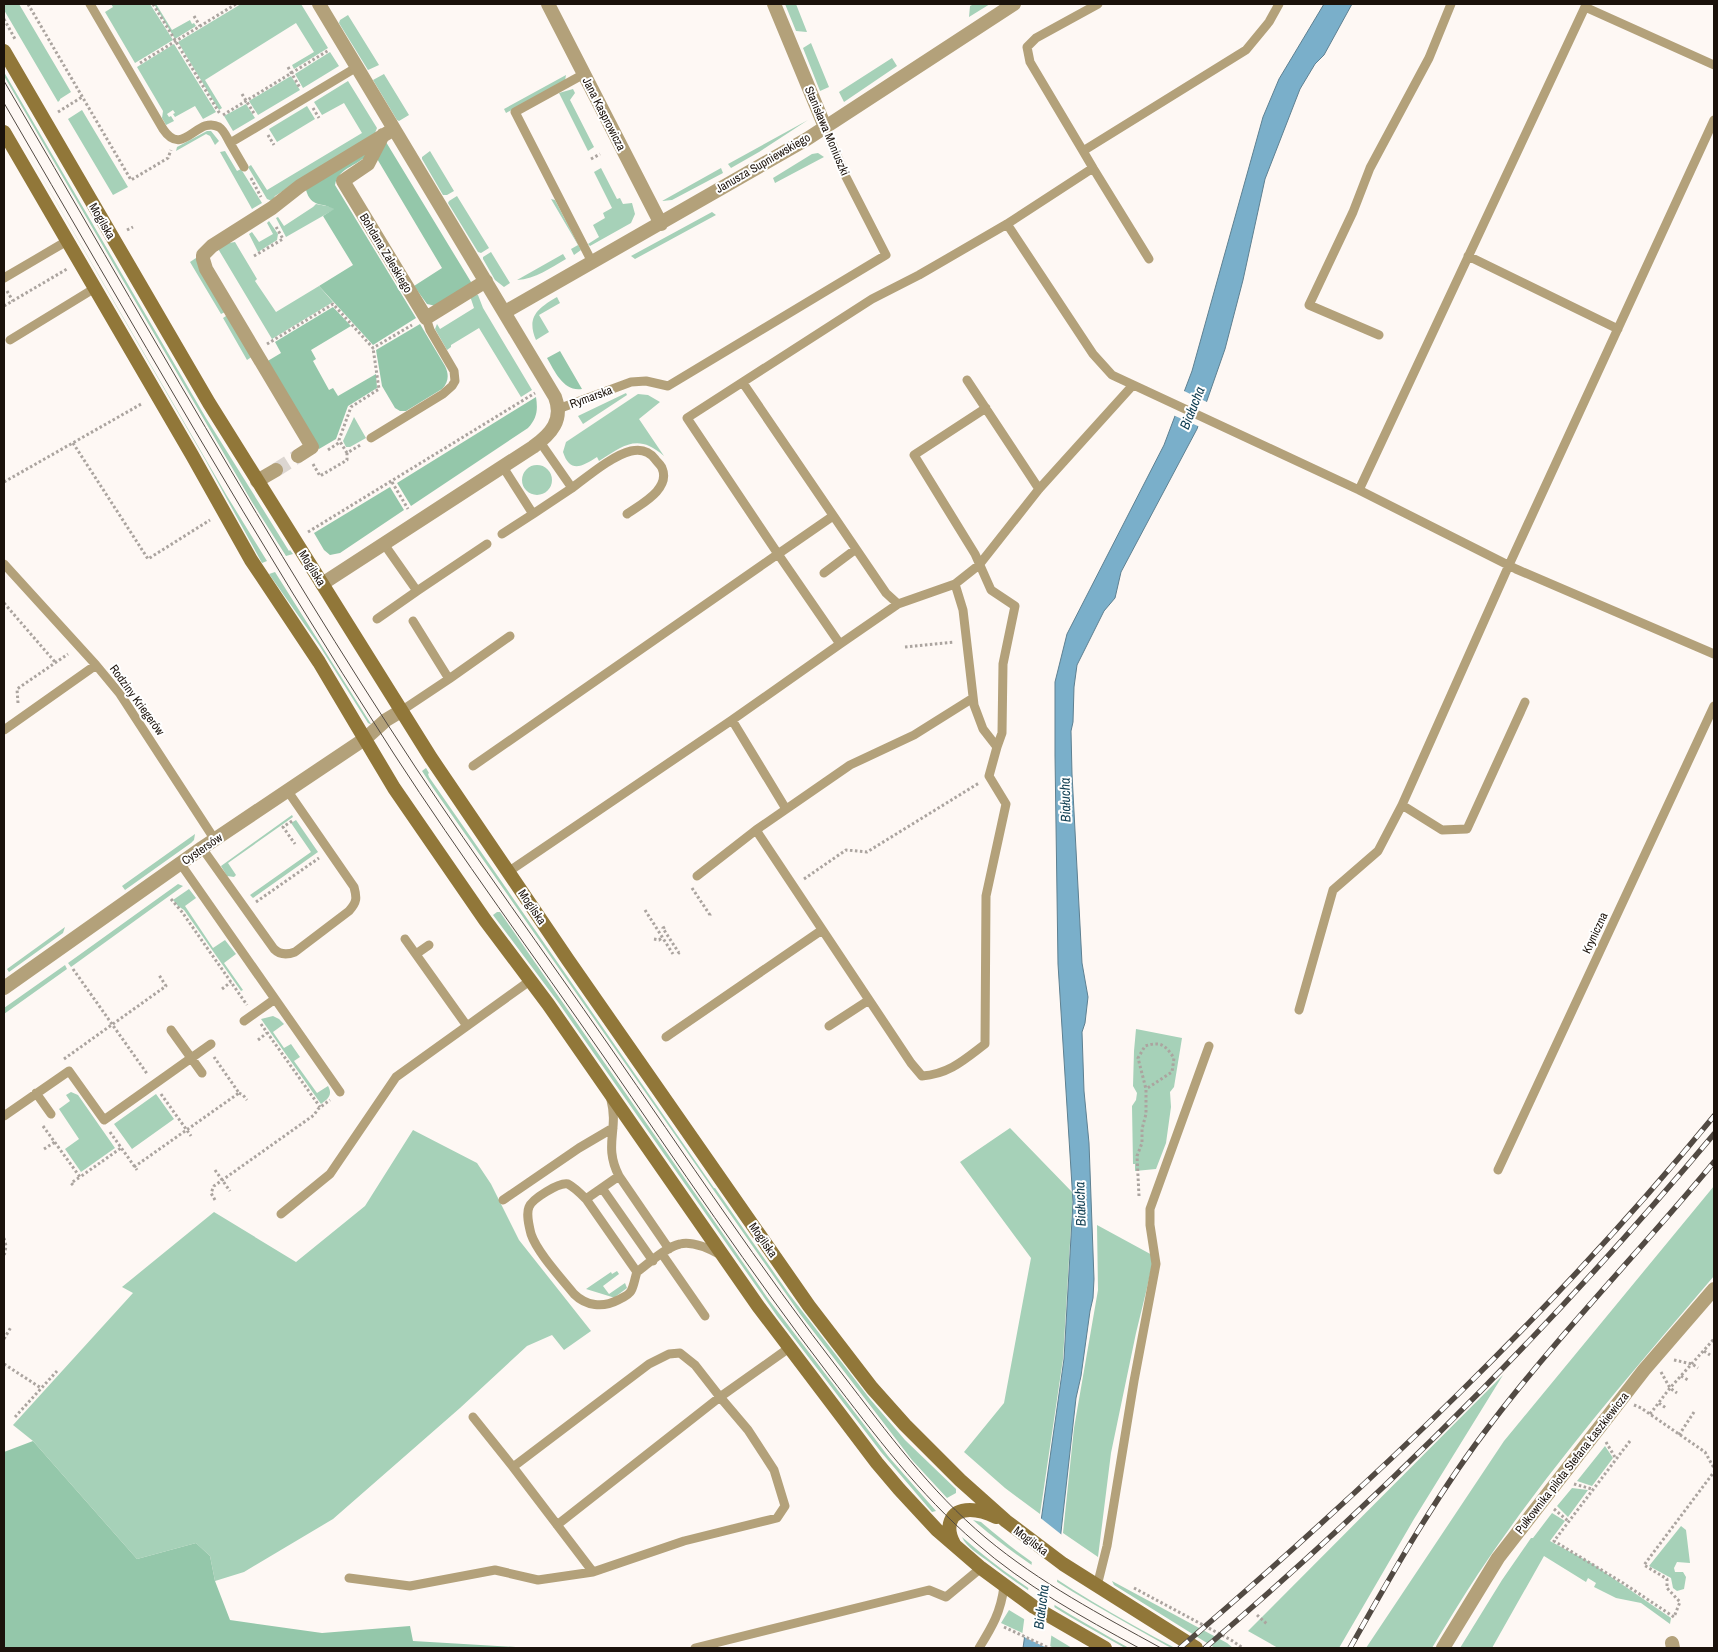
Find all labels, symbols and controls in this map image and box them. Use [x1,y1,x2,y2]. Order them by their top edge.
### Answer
street label: Jana Kasprowicza [579,75,630,154]
street label: Stanisława Moniuszki [801,84,853,178]
street label: Janusza Supniewskiego [713,129,813,197]
street label: Mogilska [85,200,119,243]
street label: Bohdana Zaleskiego [356,210,416,296]
street label: Rymarska [567,382,615,412]
water label: Białucha [1175,384,1209,432]
street label: Mogilska [295,547,329,589]
street label: Rodziny Kriegerów [106,661,169,739]
water label: Białucha [1056,778,1074,822]
street label: Cystersów [178,829,226,868]
street label: Mogilska [514,886,550,928]
street label: Kryniczna [1579,909,1612,956]
water label: Białucha [1070,1181,1090,1227]
street label: Mogilska [745,1219,781,1261]
street label: Pułkownika pilota Stefana Łaszkiewicza [1512,1388,1633,1537]
street label: Mogilska [1010,1523,1052,1560]
water label: Białucha [1029,1584,1053,1630]

